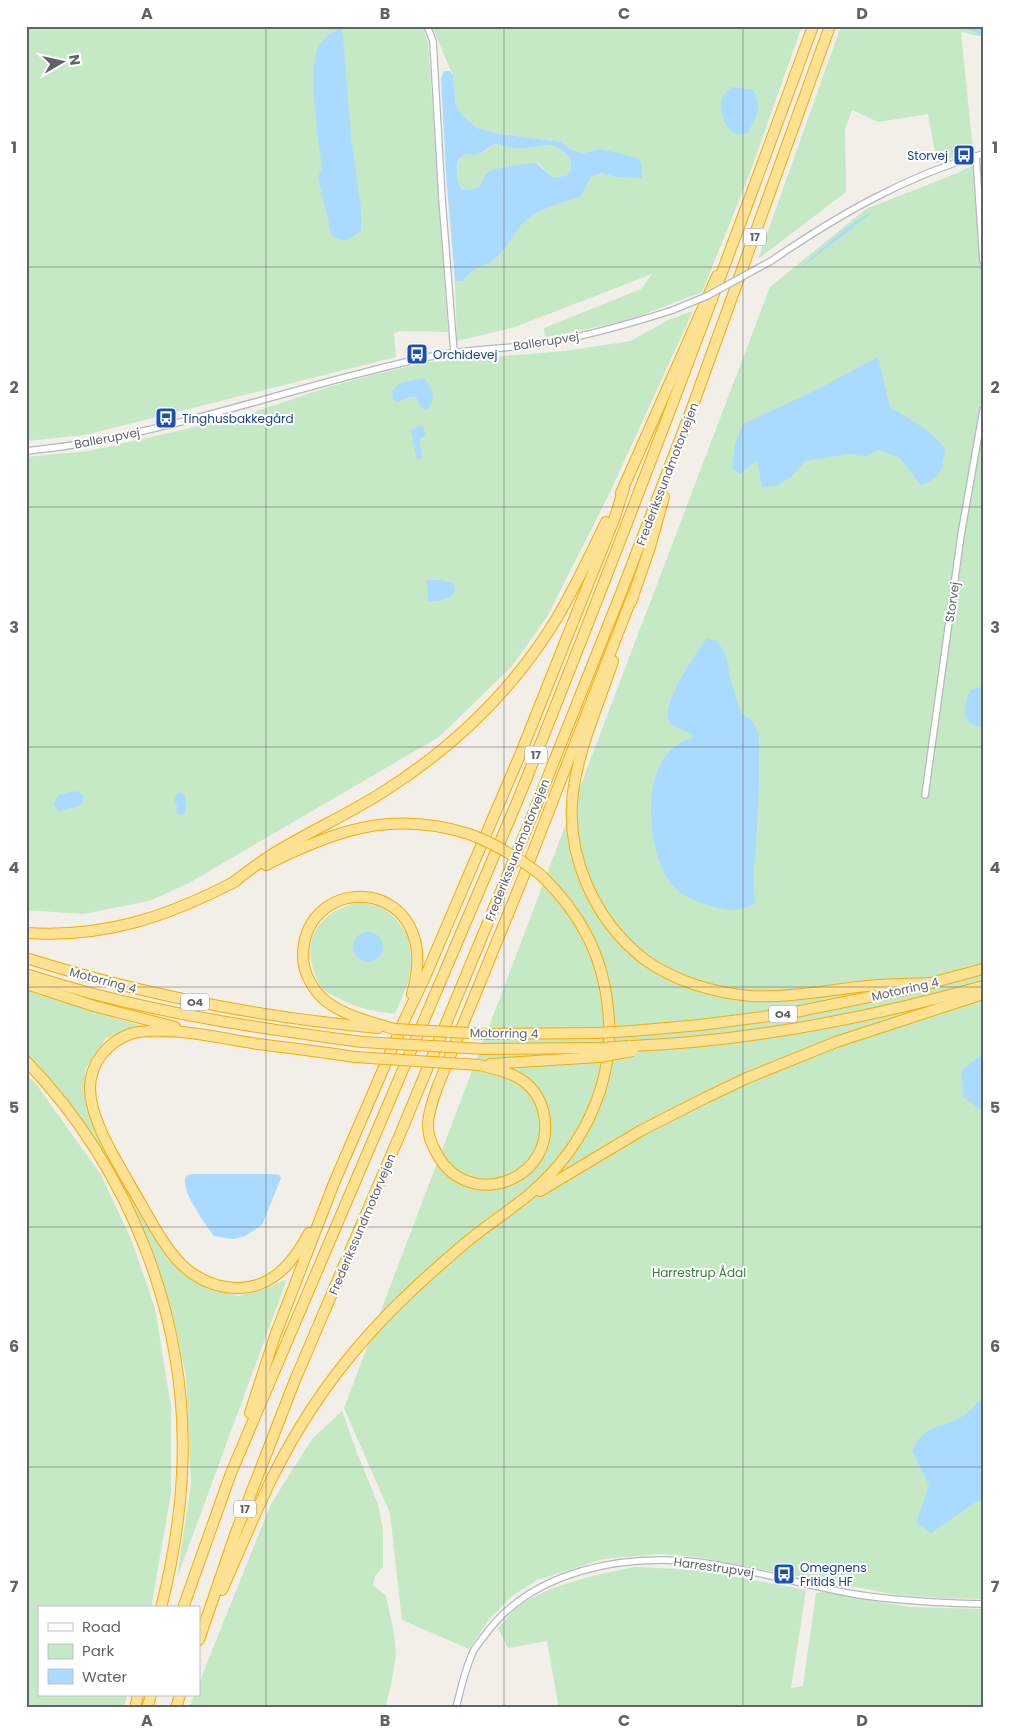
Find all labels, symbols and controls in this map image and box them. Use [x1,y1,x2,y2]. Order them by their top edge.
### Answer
text: A [141,2,153,25]
text: B [380,2,390,25]
text: C [618,2,630,25]
text: D [856,2,868,25]
north arrow [38,38,88,88]
text: N [64,53,86,67]
text: 1 [11,136,17,159]
text: 1 [992,136,998,159]
bus stop icon: Storvej [952,143,976,167]
place label: Storvej [907,147,948,164]
road number: 17 [744,228,766,246]
street label: Ballerupvej [512,327,580,355]
bus stop icon: Orchidevej [405,342,429,366]
place label: Orchidevej [433,346,498,363]
text: 2 [9,376,19,399]
text: 2 [990,376,1000,399]
street label: Frederikssundmotorvejen [632,400,702,548]
bus stop icon: Tinghusbakkegård [154,406,178,430]
place label: Tinghusbakkegård [182,410,294,427]
street label: Ballerupvej [73,423,141,453]
street label: Storvej [941,581,963,623]
text: 3 [9,616,19,639]
text: 3 [990,616,1000,639]
road number: 17 [525,746,547,764]
street label: Frederikssundmotorvejen [481,776,553,924]
text: 4 [9,856,20,879]
text: 4 [990,856,1001,879]
street label: Motorring 4 [68,963,139,997]
street label: Motorring 4 [870,973,941,1005]
road number: O4 [181,994,209,1010]
road number: O4 [769,1006,797,1022]
street label: Motorring 4 [470,1024,539,1042]
text: 5 [9,1096,19,1119]
text: 5 [990,1096,1000,1119]
street label: Frederikssundmotorvejen [324,1151,400,1297]
park label: Harrestrup Ådal [652,1264,746,1281]
text: 6 [9,1335,19,1358]
text: 6 [990,1335,1000,1358]
road number: 17 [234,1500,256,1518]
street label: Harrestrupvej [673,1553,755,1581]
place label: Omegnens Fritids HF [800,1559,866,1590]
bus stop icon: Omegnens Fritids HF [772,1562,796,1586]
text: 7 [10,1575,19,1598]
text: 7 [991,1575,1000,1598]
legend [38,1606,200,1696]
text: Road [82,1616,121,1637]
text: Park [82,1640,114,1661]
text: Water [82,1666,128,1687]
text: A [141,1709,153,1732]
text: B [380,1709,390,1732]
text: C [618,1709,630,1732]
text: D [856,1709,868,1732]

